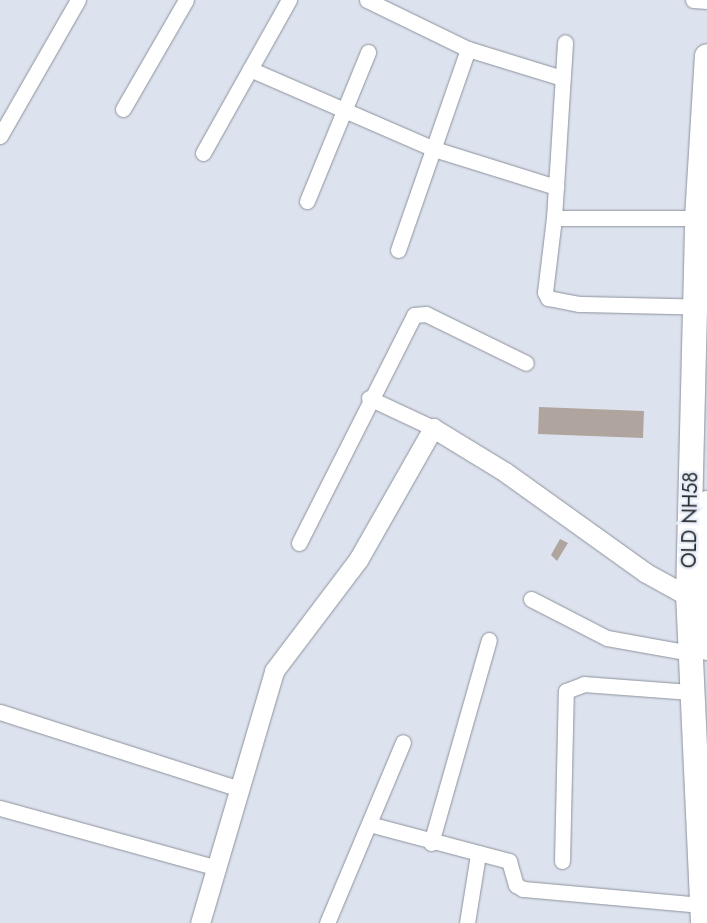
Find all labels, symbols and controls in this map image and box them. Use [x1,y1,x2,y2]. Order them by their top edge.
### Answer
street label: OLD NH58 [677,472,703,568]

